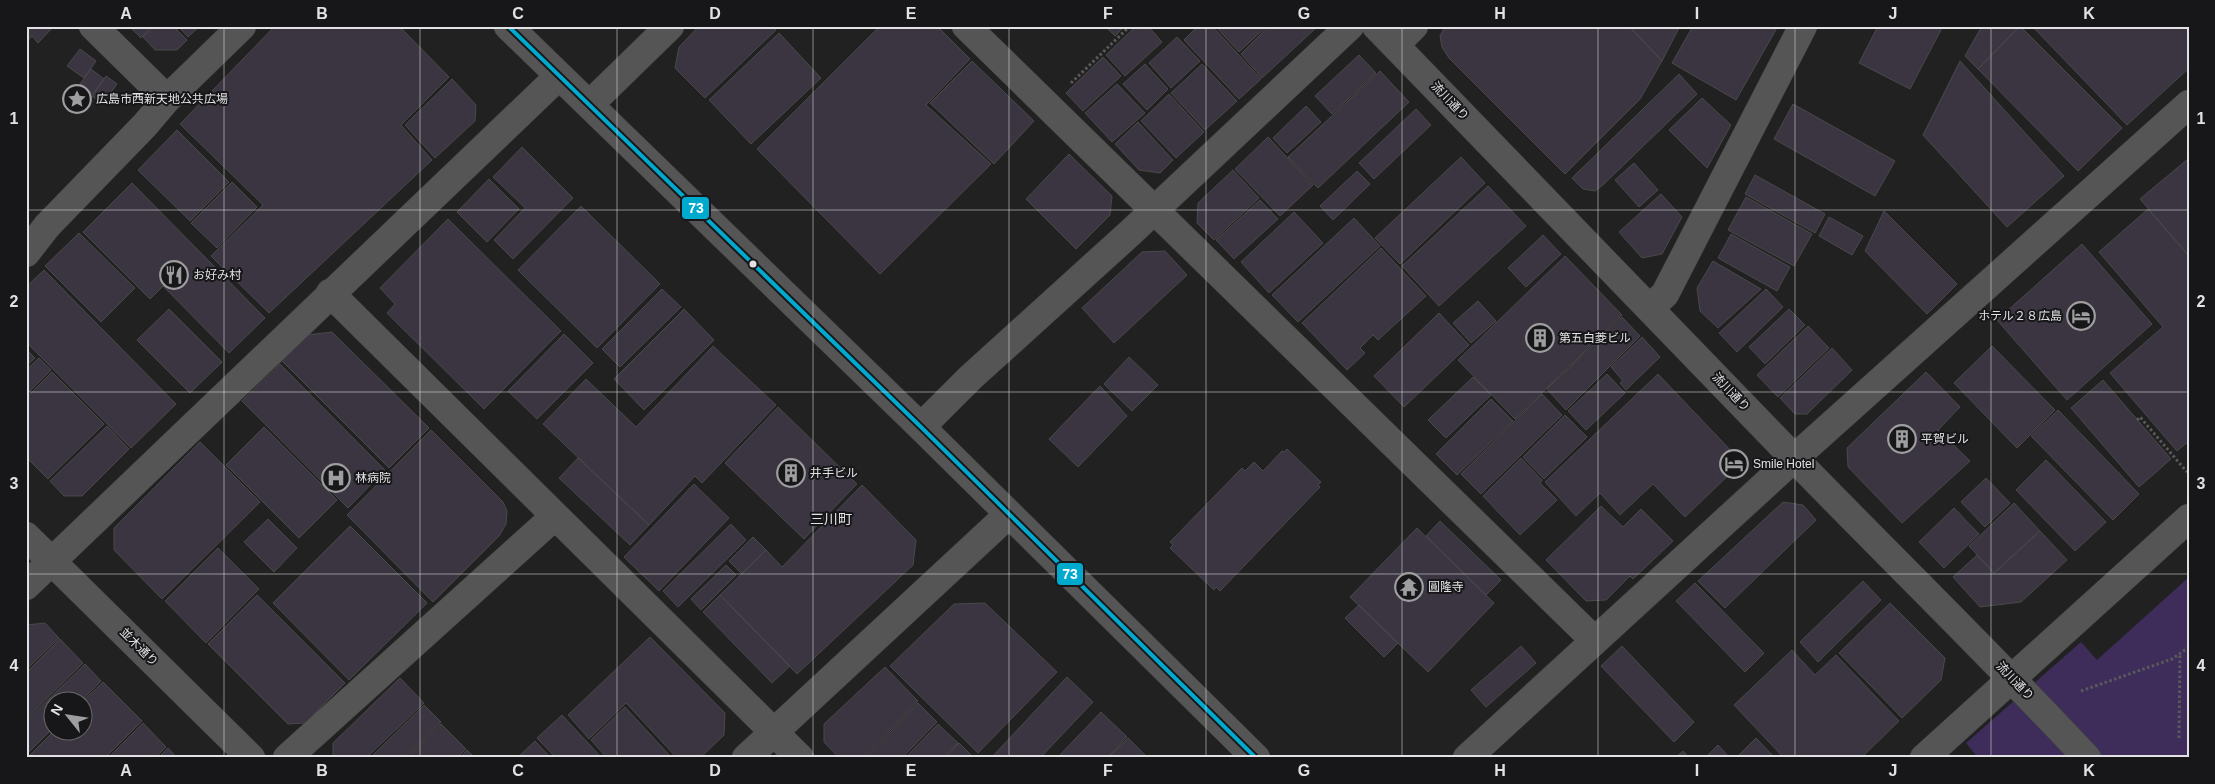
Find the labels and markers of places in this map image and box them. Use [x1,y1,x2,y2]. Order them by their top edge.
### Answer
place icon: 広島市西新天地公共広場 [62,84,92,114]
place label: 広島市西新天地公共広場 [96,92,228,106]
unlabelled marker [748,259,758,269]
restaurant icon: お好み村 [159,260,189,290]
place label: お好み村 [193,268,242,282]
hotel icon: ホテル２８広島 [2066,301,2096,331]
place label: ホテル２８広島 [1978,309,2062,323]
building icon: 第五白菱ビル [1525,323,1555,353]
place label: 第五白菱ビル [1559,331,1631,345]
building icon: 平賀ビル [1887,424,1917,454]
place label: 平賀ビル [1921,432,1969,446]
hotel icon: Smile Hotel [1719,449,1749,479]
place label: Smile Hotel [1753,457,1814,471]
building icon: 井手ビル [776,458,806,488]
hospital icon: 林病院 [321,463,351,493]
place label: 井手ビル [810,466,858,480]
place label: 林病院 [355,471,391,485]
temple icon: 圓隆寺 [1394,572,1424,602]
place label: 圓隆寺 [1428,580,1464,594]

